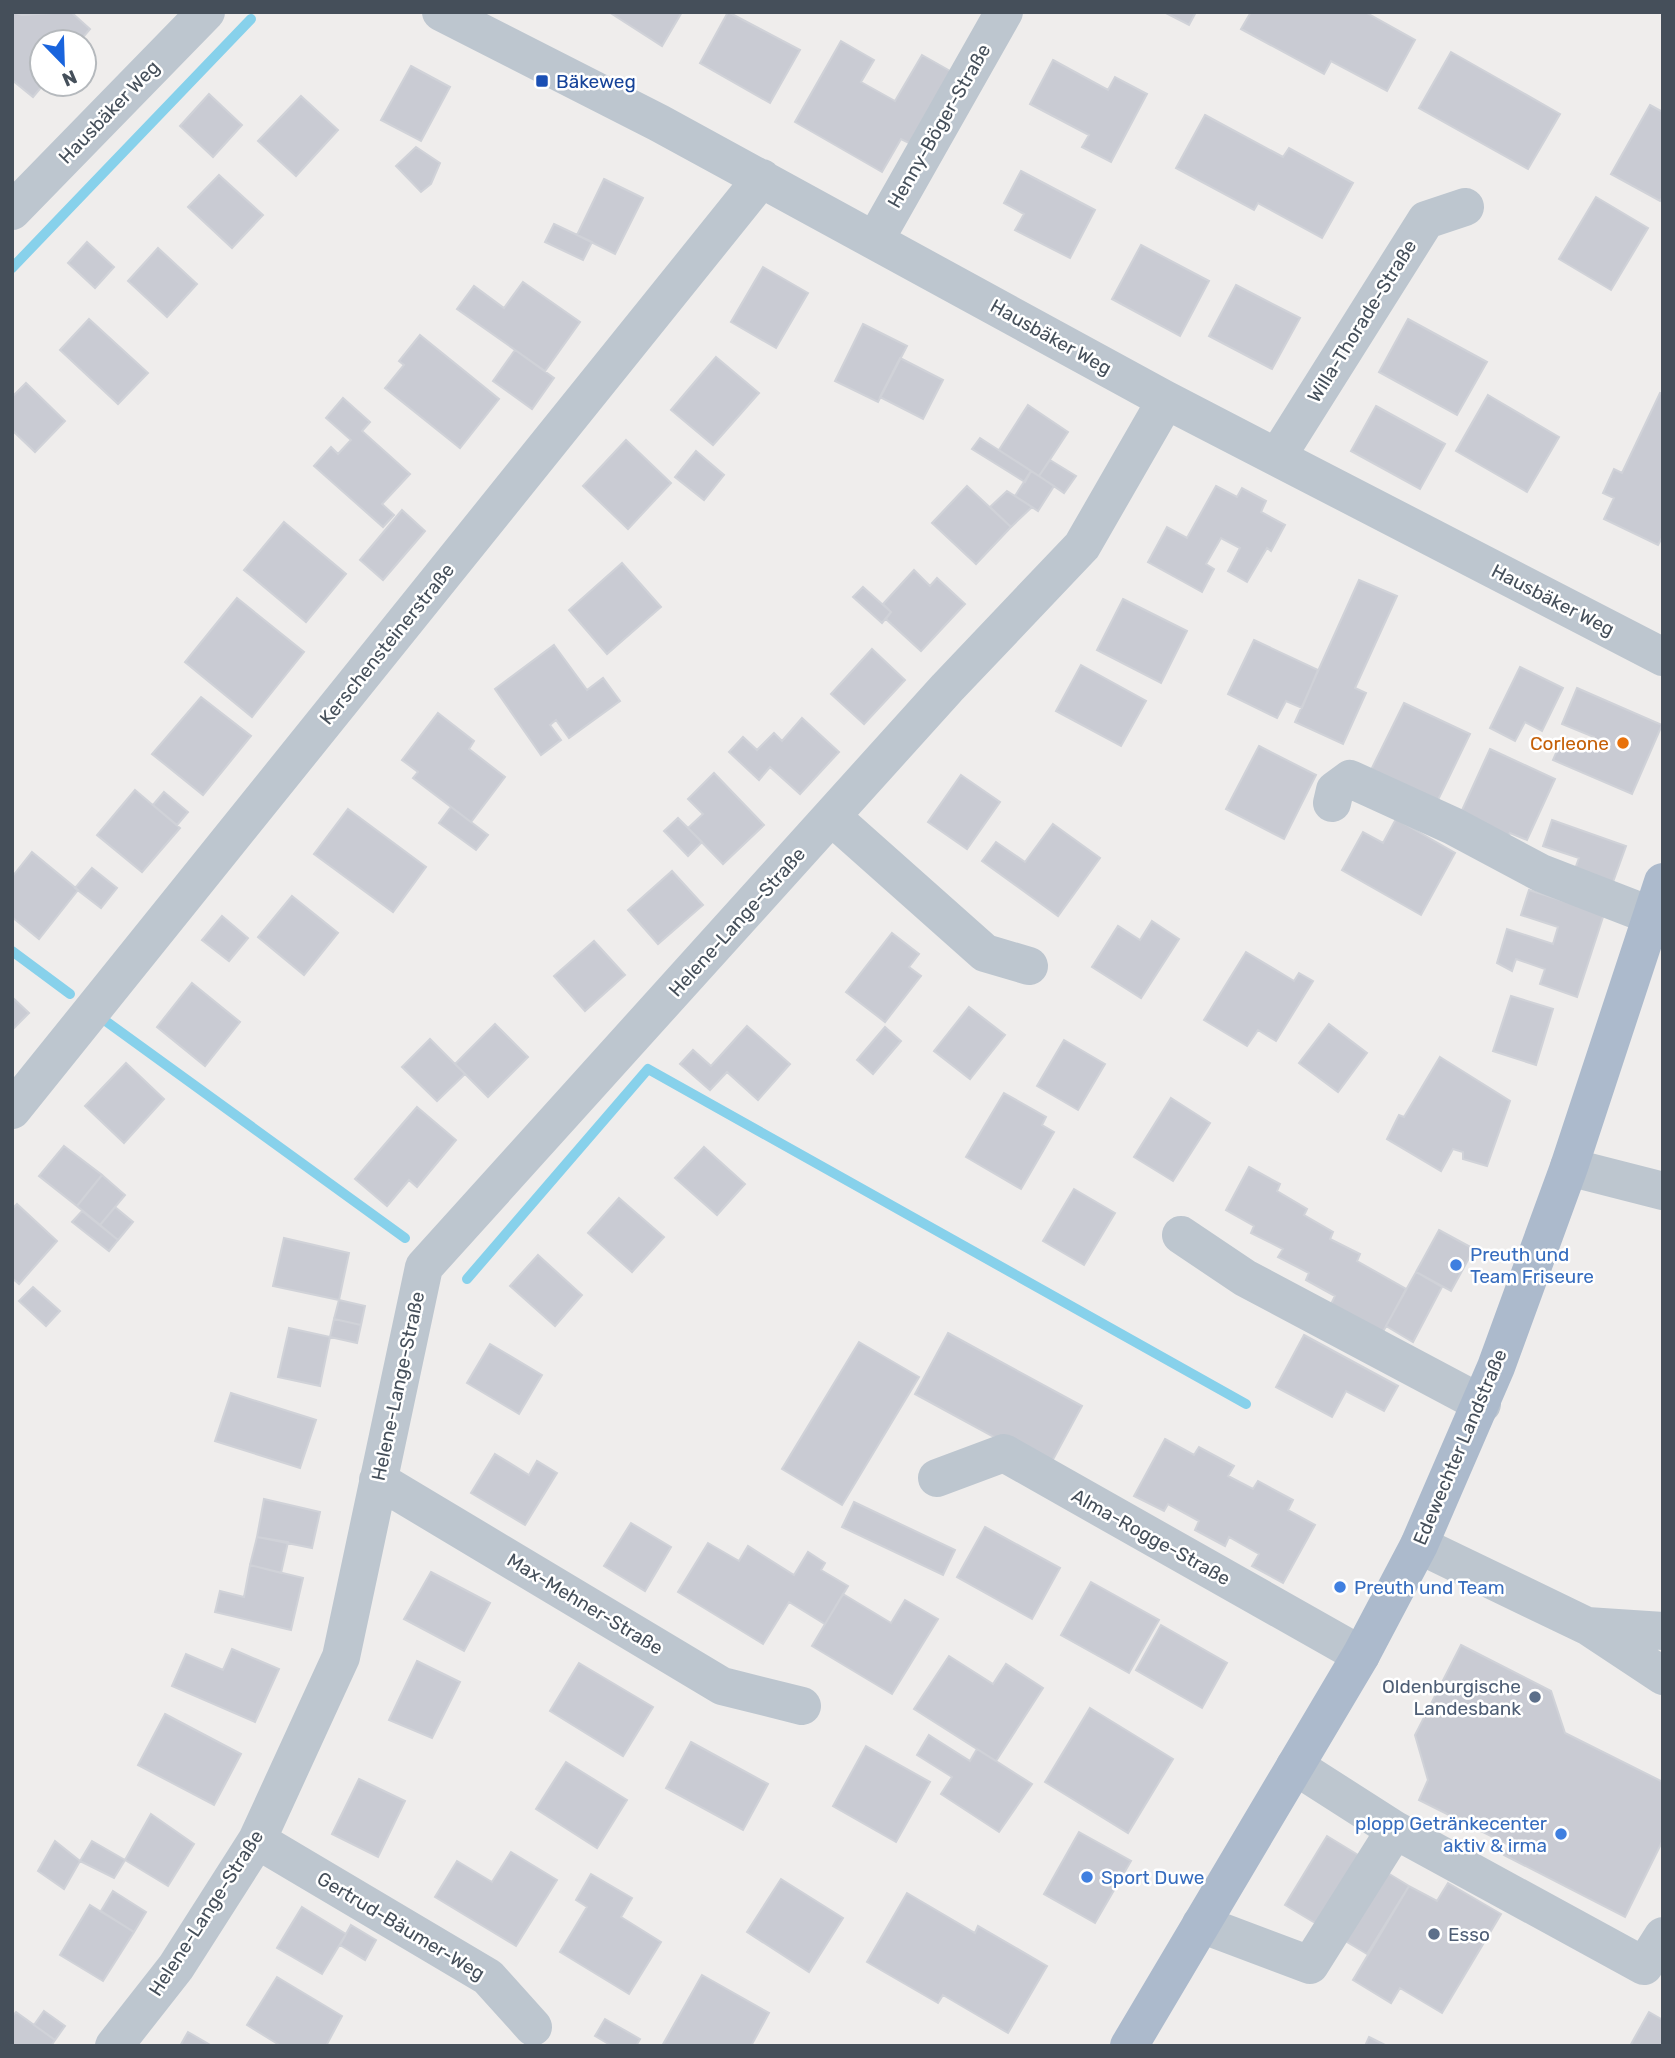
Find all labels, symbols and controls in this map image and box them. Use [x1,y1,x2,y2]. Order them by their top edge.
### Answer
north arrow [28,28,98,98]
street label: Henny-Böger-Straße [883,40,995,212]
street label: Hausbäker Weg [54,55,164,169]
text: N [59,65,80,91]
place label: Bäkeweg [556,70,636,93]
marker: Bäkeweg [534,73,550,89]
street label: Willa-Thorade-Straße [1303,235,1421,407]
street label: Hausbäker Weg [986,294,1116,380]
street label: Kerschensteinerstraße [315,559,459,729]
street label: Hausbäker Weg [1488,559,1618,641]
place label: Corleone [1530,732,1609,755]
marker: Corleone [1615,735,1631,751]
street label: Helene-Lange-Straße [664,843,810,1001]
place label: Preuth und Team Friseure [1470,1243,1594,1288]
marker: Preuth und Team Friseure [1448,1257,1464,1273]
street label: Helene-Lange-Straße [367,1289,429,1483]
street label: Edewechter Landstraße [1408,1346,1512,1548]
street label: Alma-Rogge-Straße [1068,1484,1234,1590]
street label: Max-Mehner-Straße [503,1548,667,1660]
place label: Preuth und Team [1354,1576,1505,1599]
marker: Preuth und Team [1332,1579,1348,1595]
place label: Oldenburgische Landesbank [1382,1675,1521,1720]
marker: Oldenburgische Landesbank [1527,1689,1543,1705]
place label: plopp Getränkecenter aktiv & irma [1355,1812,1548,1857]
street label: Helene-Lange-Straße [144,1826,268,2000]
marker: plopp Getränkecenter aktiv & irma [1553,1826,1569,1842]
place label: Sport Duwe [1101,1866,1205,1889]
street label: Gertrud-Bäumer-Weg [313,1867,489,1985]
marker: Sport Duwe [1079,1869,1095,1885]
place label: Esso [1448,1923,1490,1946]
marker: Esso [1426,1926,1442,1942]

